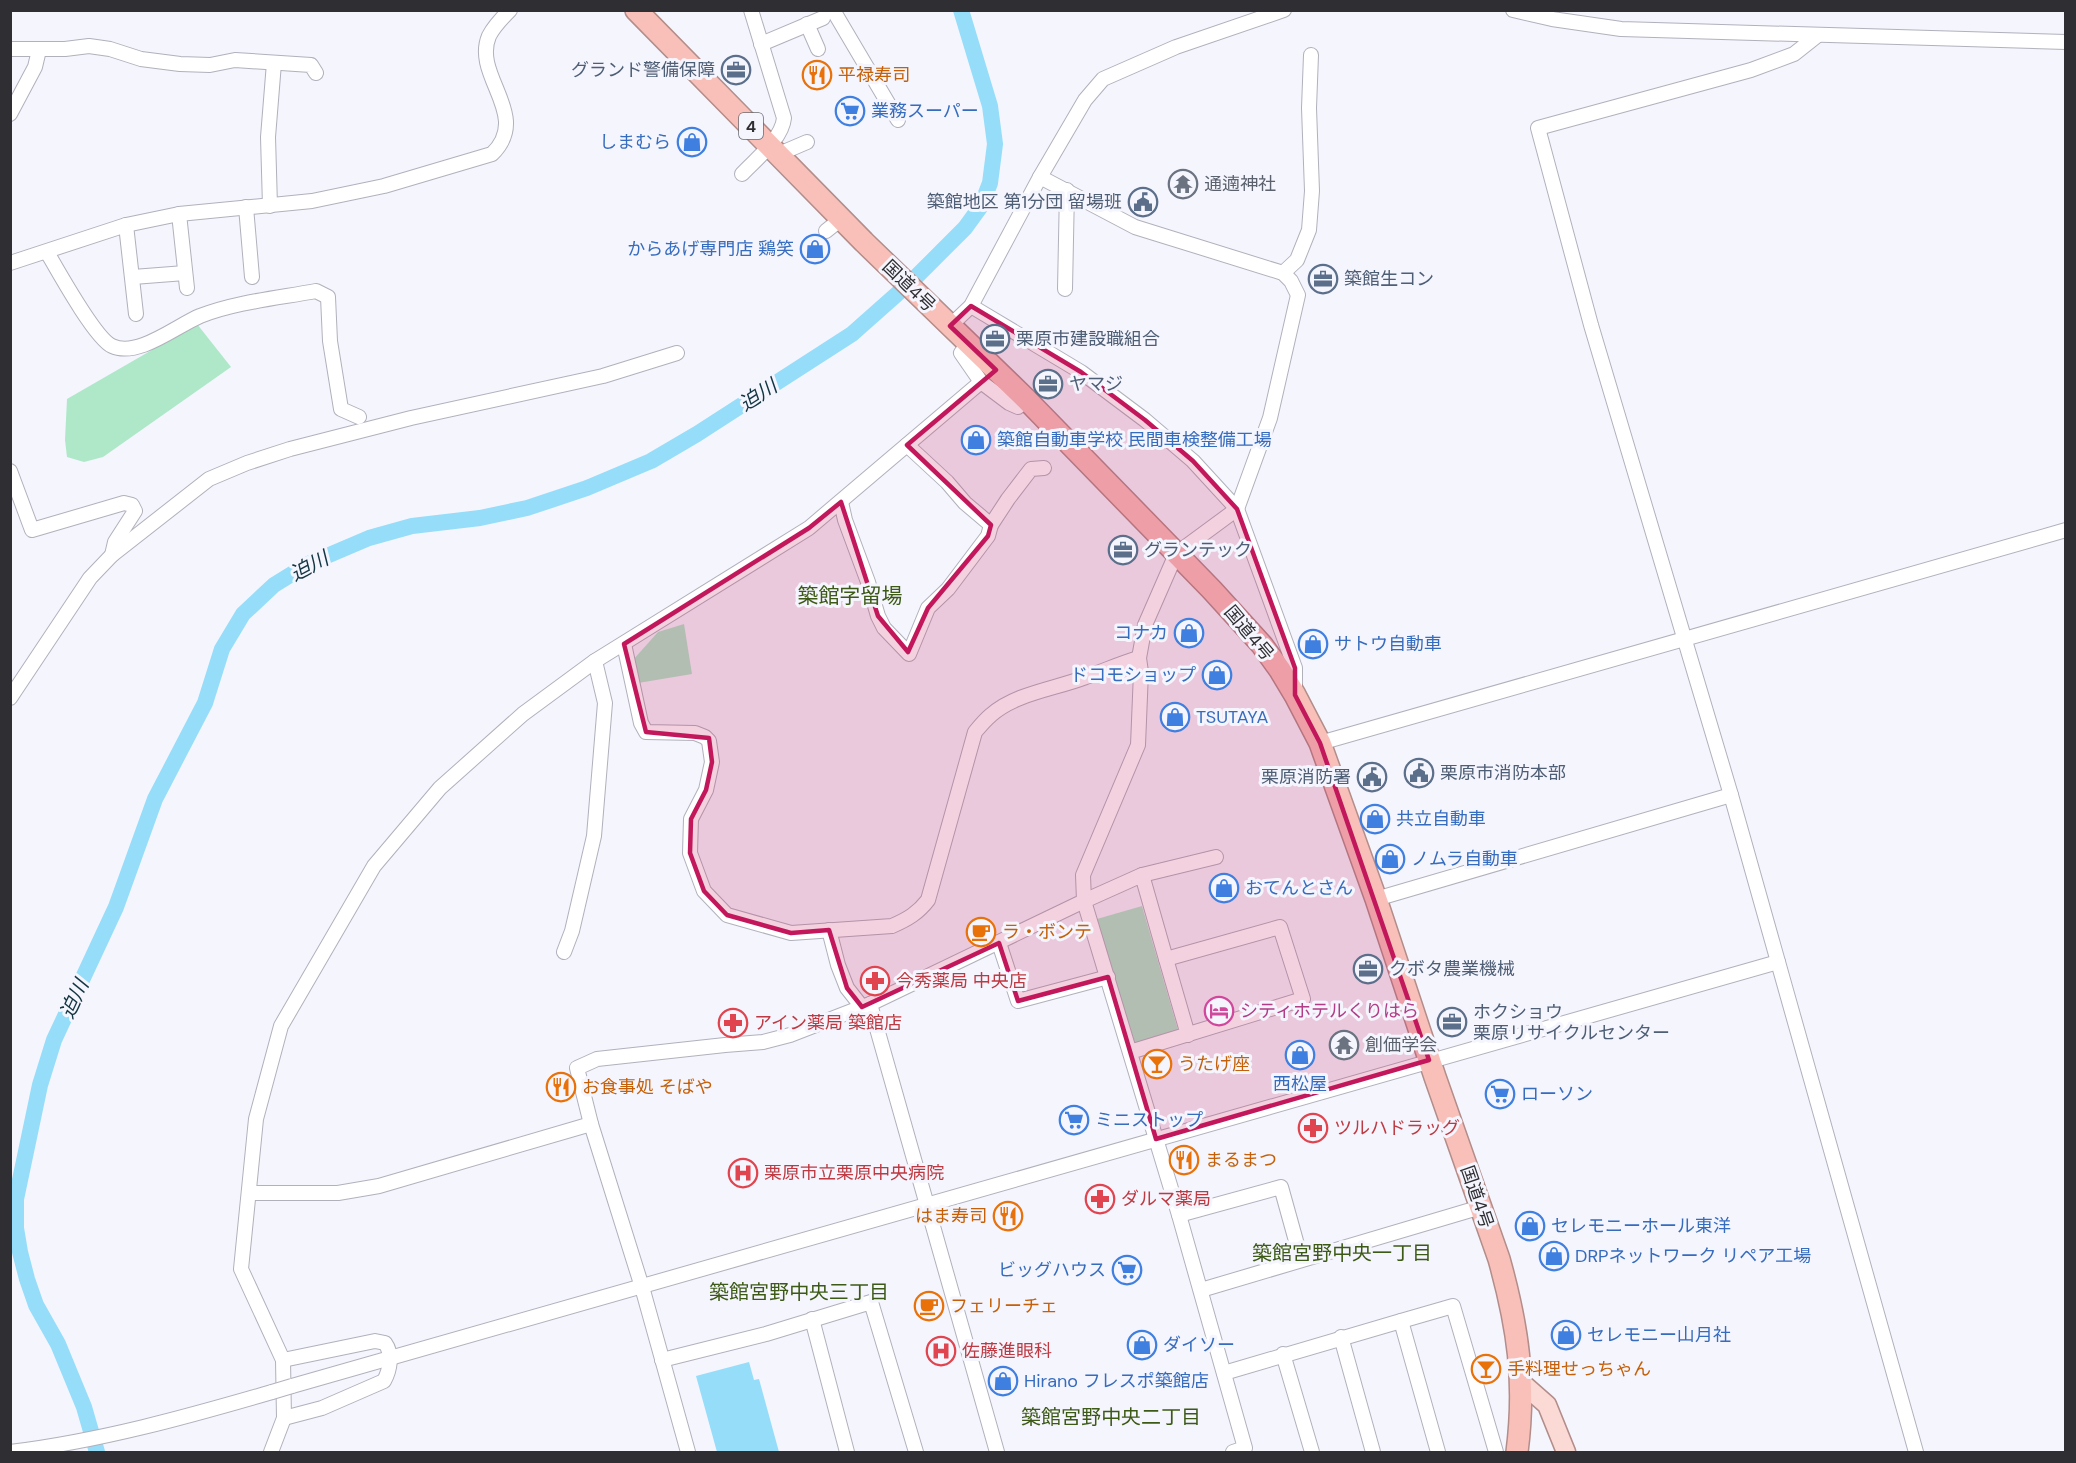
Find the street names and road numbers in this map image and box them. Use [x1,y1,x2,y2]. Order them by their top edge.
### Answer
road number: 4 [739,113,763,139]
street label: 国道4号 [877,255,941,317]
street label: 国道4号 [1219,600,1279,666]
street label: 国道4号 [1455,1162,1499,1232]

